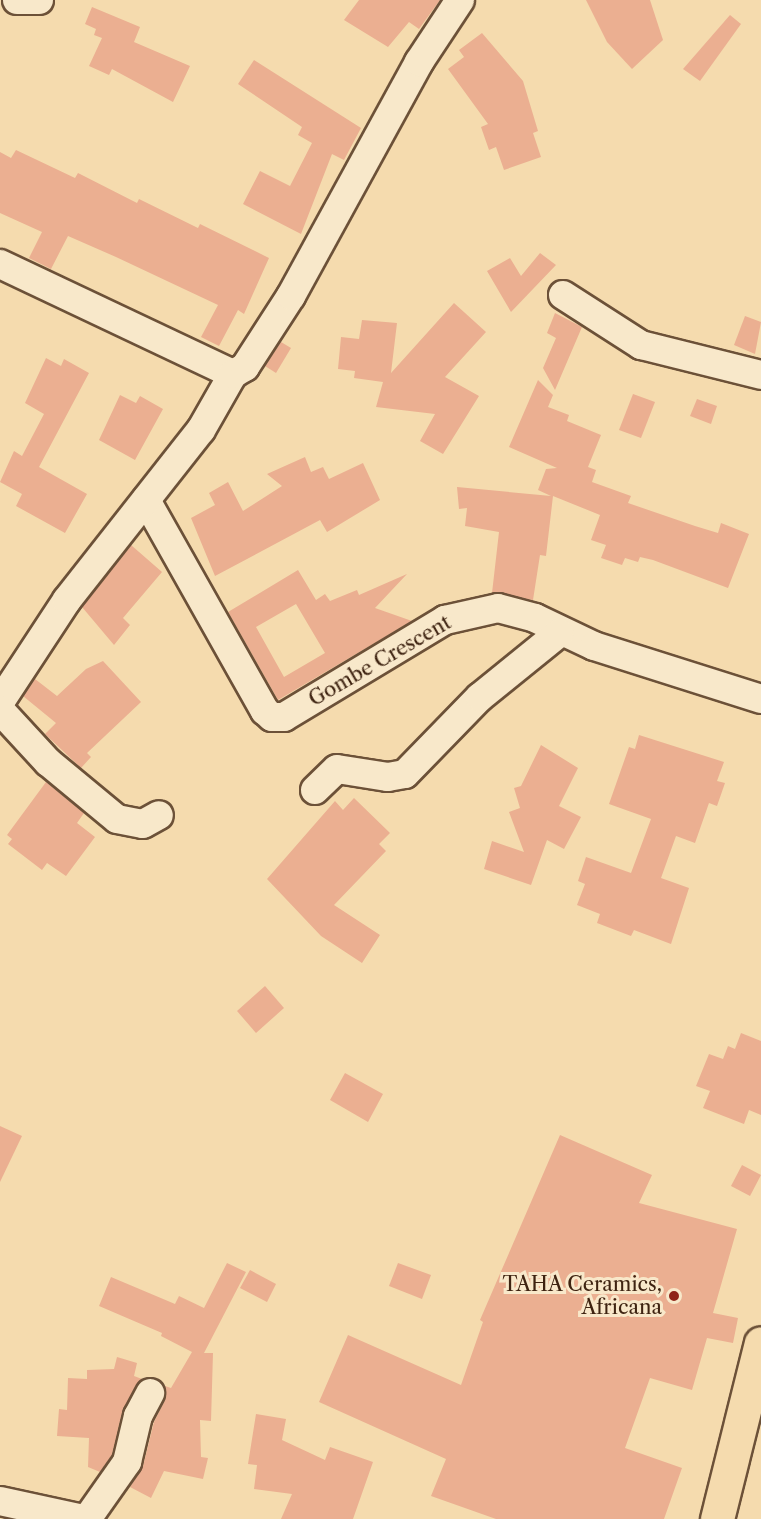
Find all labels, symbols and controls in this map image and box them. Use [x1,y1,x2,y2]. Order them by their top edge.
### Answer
street label: Gombe Crescent [305,611,455,711]
place label: TAHA Ceramics, Africana [502,1272,662,1319]
marker: TAHA Ceramics, Africana [667,1289,681,1303]

